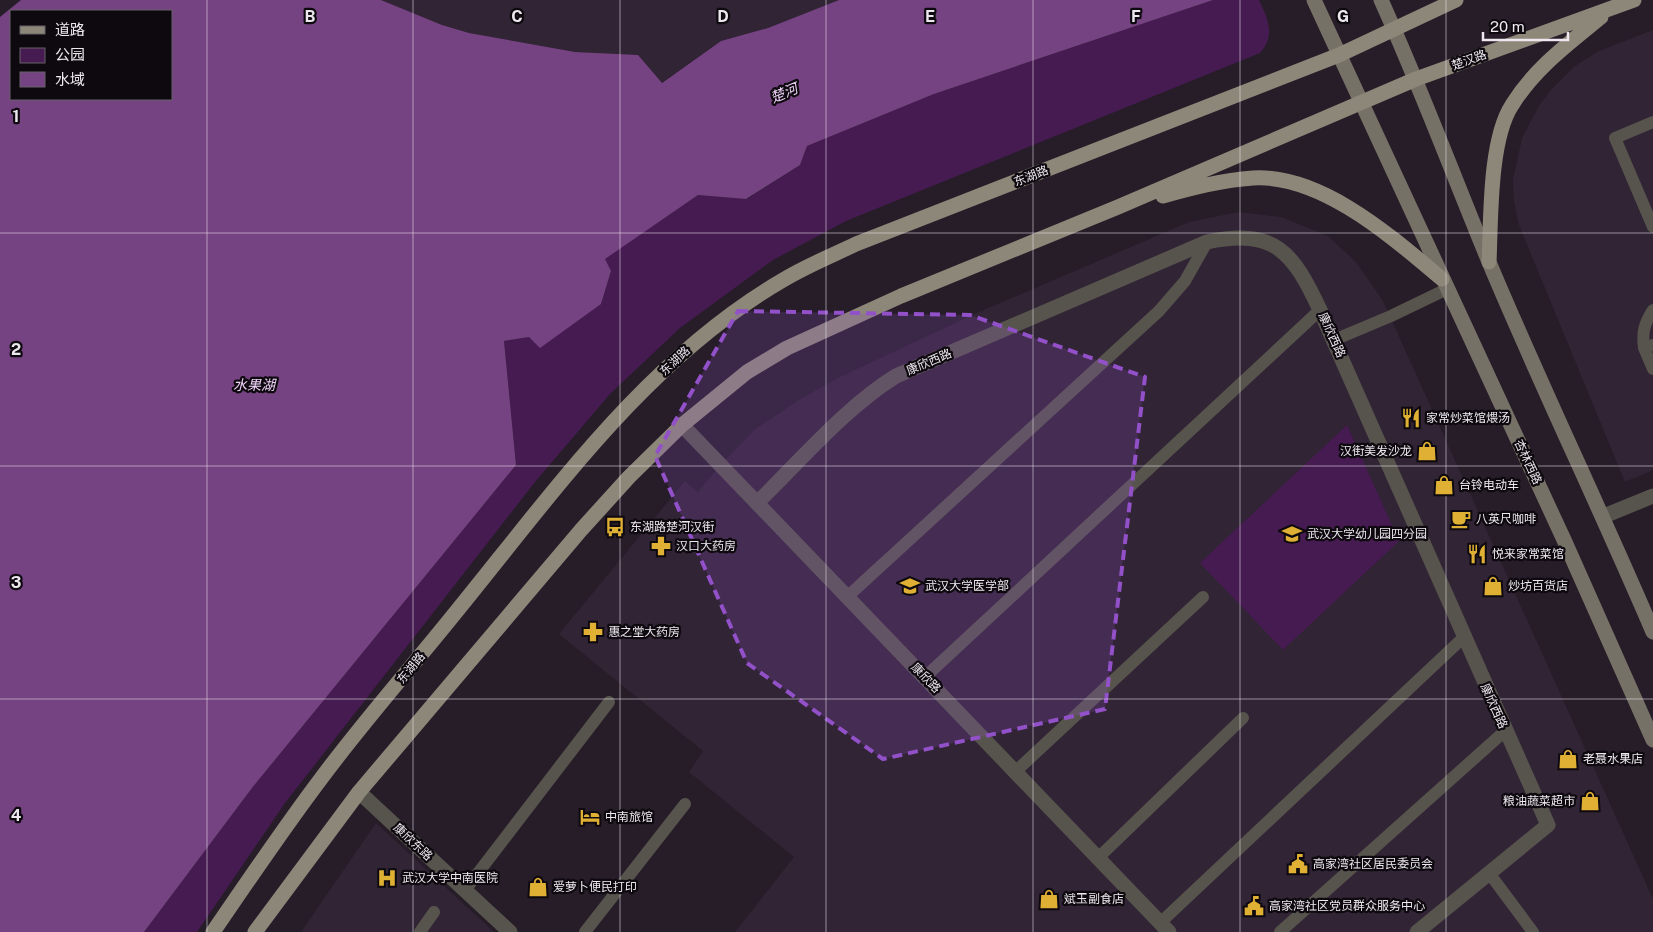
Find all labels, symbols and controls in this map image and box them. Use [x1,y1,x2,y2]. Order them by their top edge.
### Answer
text: B [305,7,316,26]
text: C [511,7,523,26]
text: D [717,7,729,26]
text: E [925,7,935,26]
text: F [1131,7,1141,26]
text: G [1337,7,1349,26]
legend [10,10,172,100]
scale bar [1483,10,1568,42]
text: 20 m [1490,18,1525,35]
text: 道路 [55,21,85,38]
text: 公园 [55,46,85,63]
street label: 楚汉路 [1450,47,1488,73]
text: 水域 [55,71,85,88]
water label: 楚河 [768,79,803,106]
text: 1 [13,107,19,126]
street label: 东湖路 [1012,163,1050,189]
street label: 康欣西路 [1316,310,1348,360]
text: 2 [11,340,21,359]
street label: 东湖路 [657,344,693,378]
street label: 康欣西路 [904,346,954,378]
water label: 水果湖 [233,377,277,393]
restaurant icon: 家常炒菜馆煨汤 [1400,407,1422,429]
place label: 家常炒菜馆煨汤 [1426,411,1510,425]
street label: 杏林西路 [1512,437,1544,487]
shop icon: 汉街美发沙龙 [1416,440,1438,462]
place label: 汉街美发沙龙 [1340,444,1412,458]
shop icon: 台铃电动车 [1433,474,1455,496]
place label: 台铃电动车 [1459,478,1519,492]
cafe icon: 八英尺咖啡 [1450,508,1472,530]
place label: 八英尺咖啡 [1476,512,1536,526]
bus stop icon: 东湖路楚河汉街 [604,516,626,538]
place label: 东湖路楚河汉街 [630,520,714,534]
school or university icon: 武汉大学幼儿园四分园 [1281,523,1303,545]
place label: 武汉大学幼儿园四分园 [1307,527,1427,541]
pharmacy icon: 汉口大药房 [650,535,672,557]
place label: 汉口大药房 [676,539,736,553]
restaurant icon: 悦来家常菜馆 [1466,543,1488,565]
place label: 悦来家常菜馆 [1492,547,1564,561]
text: 3 [11,573,21,592]
school or university icon: 武汉大学医学部 [899,575,921,597]
shop icon: 炒坊百货店 [1482,575,1504,597]
place label: 武汉大学医学部 [925,579,1009,593]
place label: 炒坊百货店 [1508,579,1568,593]
pharmacy icon: 惠之堂大药房 [582,621,604,643]
place label: 惠之堂大药房 [608,625,680,639]
street label: 东湖路 [394,650,428,686]
street label: 康欣路 [908,660,944,696]
street label: 康欣西路 [1478,681,1510,731]
shop icon: 老聂水果店 [1557,748,1579,770]
place label: 老聂水果店 [1583,752,1643,766]
shop icon: 粮油蔬菜超市 [1579,790,1601,812]
place label: 粮油蔬菜超市 [1503,794,1575,808]
text: 4 [11,806,22,825]
hotel icon: 中南旅馆 [579,806,601,828]
place label: 中南旅馆 [605,810,653,824]
street label: 康欣东路 [391,821,435,863]
public building icon: 高家湾社区居民委员会 [1287,853,1309,875]
place label: 高家湾社区居民委员会 [1313,857,1433,871]
hospital icon: 武汉大学中南医院 [376,867,398,889]
place label: 武汉大学中南医院 [402,871,498,885]
shop icon: 爱萝卜便民打印 [527,876,549,898]
place label: 爱萝卜便民打印 [553,880,637,894]
shop icon: 斌玉副食店 [1038,888,1060,910]
place label: 斌玉副食店 [1064,892,1124,906]
public building icon: 高家湾社区党员群众服务中心 [1243,895,1265,917]
place label: 高家湾社区党员群众服务中心 [1269,899,1425,913]

